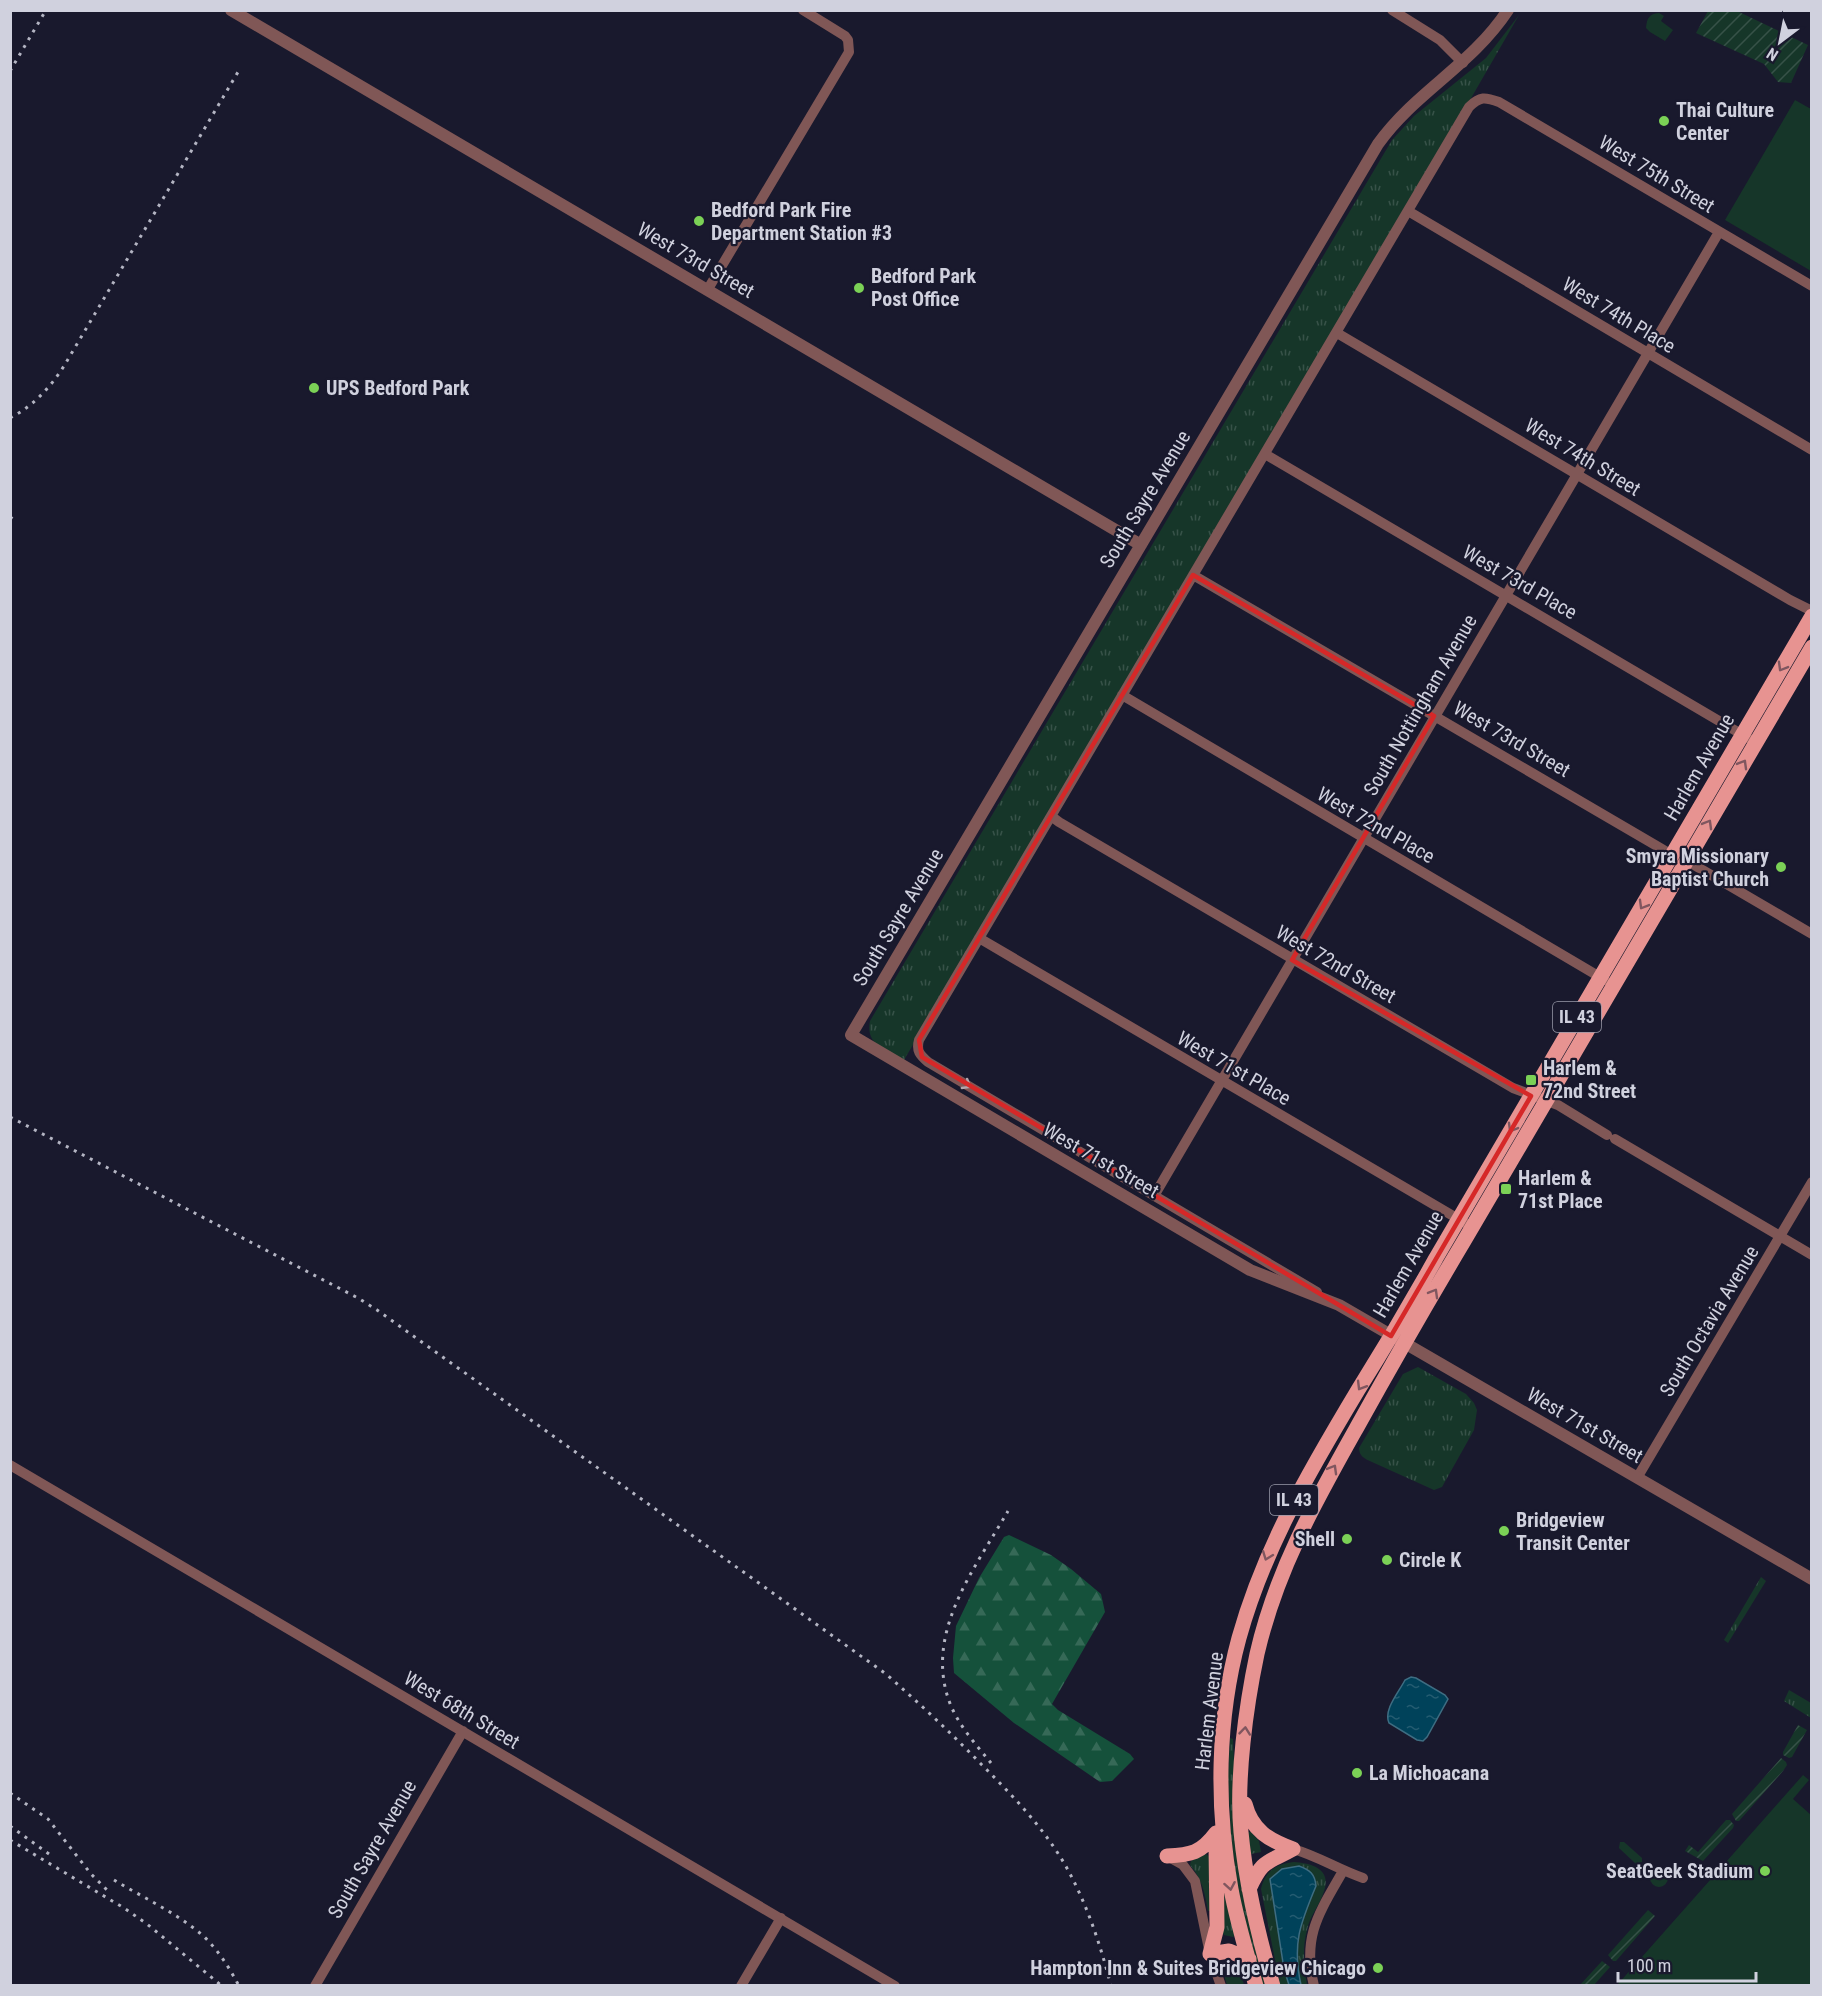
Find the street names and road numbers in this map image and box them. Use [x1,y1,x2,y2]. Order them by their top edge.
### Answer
street label: West 75th Street [1595,130,1719,218]
street label: West 73rd Street [633,217,759,303]
street label: West 74th Place [1558,272,1680,358]
street label: West 74th Street [1521,413,1645,501]
street label: South Sayre Avenue [1095,426,1195,572]
street label: West 73rd Place [1459,540,1581,624]
street label: South Nottingham Avenue [1358,610,1482,800]
street label: West 73rd Street [1449,696,1575,782]
street label: Harlem Avenue [1659,709,1739,825]
street label: West 72nd Place [1313,782,1439,868]
street label: South Sayre Avenue [848,844,948,990]
street label: West 72nd Street [1272,920,1400,1008]
road number: IL 43 [1553,1002,1601,1032]
street label: West 71st Place [1173,1026,1295,1110]
street label: West 71st Street [1039,1117,1163,1203]
street label: Harlem Avenue [1368,1206,1448,1322]
street label: South Octavia Avenue [1654,1241,1764,1401]
street label: West 71st Street [1523,1382,1647,1468]
road number: IL 43 [1270,1485,1318,1515]
street label: Harlem Avenue [1190,1650,1228,1772]
street label: West 68th Street [400,1666,524,1754]
street label: South Sayre Avenue [323,1776,421,1922]

